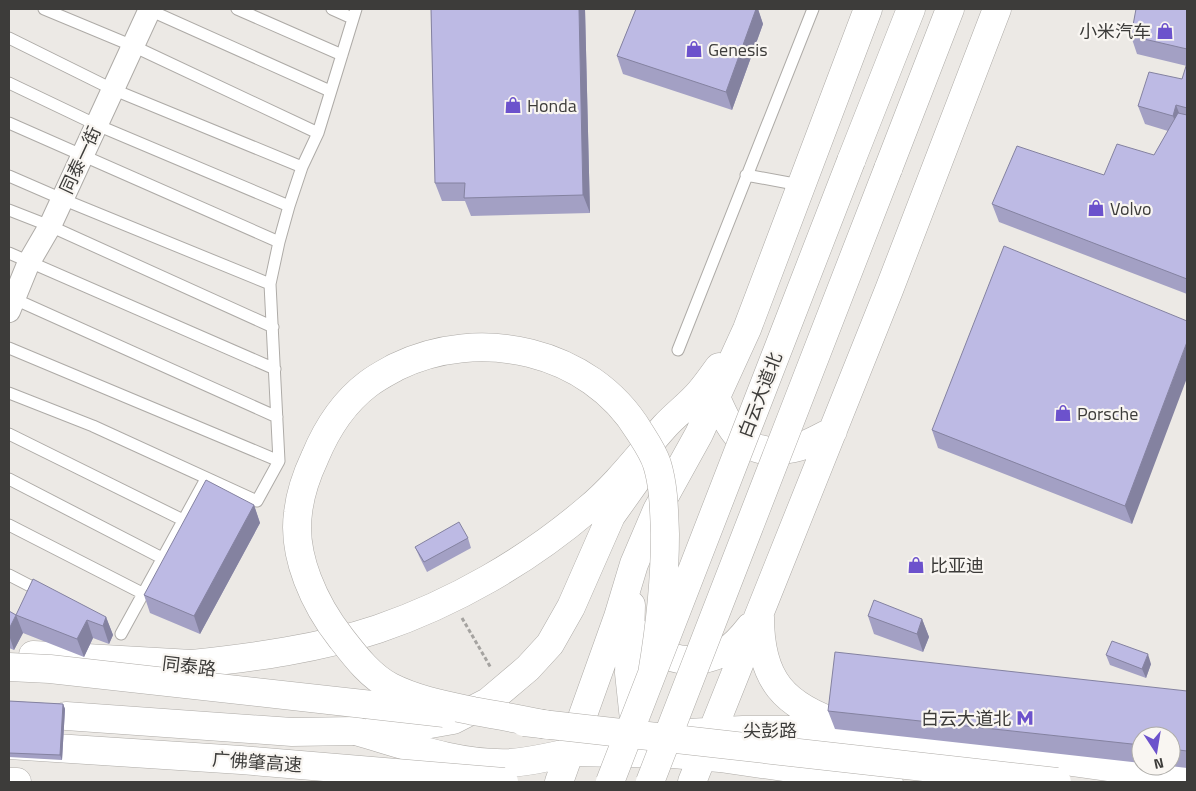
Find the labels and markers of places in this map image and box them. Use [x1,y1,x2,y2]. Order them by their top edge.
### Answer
place label: 小米汽车 [1079,18,1151,45]
shop icon: 小米汽车 [1155,21,1175,41]
place label: Genesis [708,36,768,63]
shop icon: Genesis [684,39,704,59]
place label: Honda [527,92,577,119]
shop icon: Honda [503,95,523,115]
place label: Volvo [1110,195,1152,222]
shop icon: Volvo [1086,198,1106,218]
place label: Porsche [1077,400,1138,427]
shop icon: Porsche [1053,403,1073,423]
place label: 比亚迪 [930,552,984,579]
shop icon: 比亚迪 [906,555,926,575]
place label: 白云大道北 [921,705,1011,732]
metro station icon: 白云大道北 [1015,708,1035,728]

